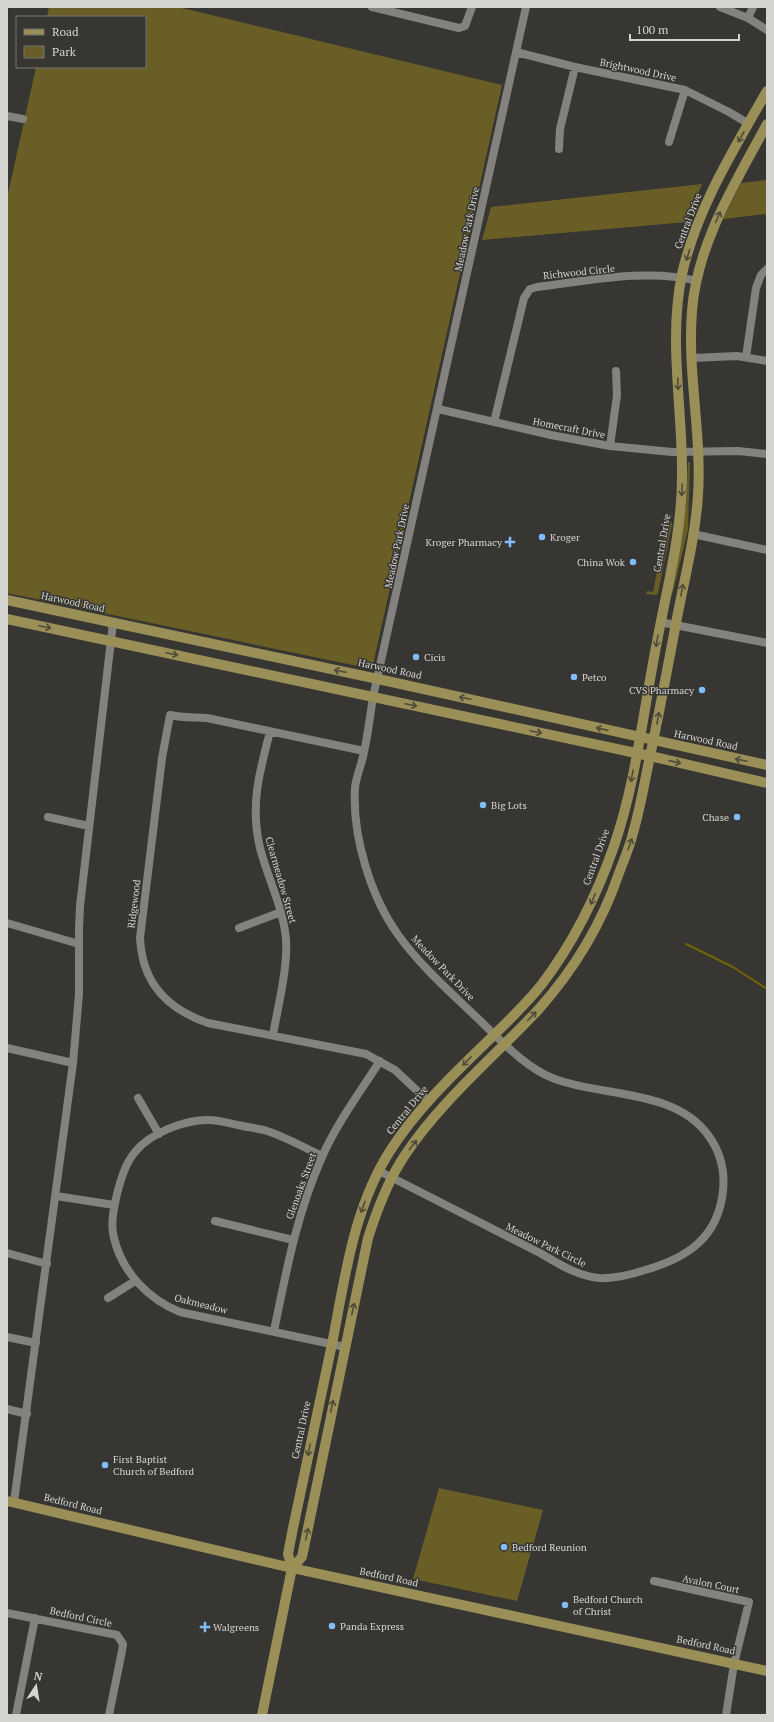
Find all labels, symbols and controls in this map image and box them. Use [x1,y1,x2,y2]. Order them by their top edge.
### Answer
legend [16,16,146,68]
scale bar [630,16,739,42]
text: 100 m [636,22,669,37]
text: Road [52,24,79,39]
text: Park [52,44,77,59]
street label: Brightwood Drive [599,56,677,84]
one-way arrow [737,131,745,143]
street label: Meadow Park Drive [452,186,482,272]
street label: Central Drive [671,191,705,251]
one-way arrow [715,212,722,224]
one-way arrow [684,248,691,261]
street label: Richwood Circle [542,262,616,282]
one-way arrow [675,377,682,390]
street label: Homecraft Drive [532,415,606,441]
one-way arrow [678,484,685,497]
street label: Meadow Park Drive [382,503,412,589]
street label: Central Drive [650,513,674,573]
place label: Kroger [550,531,580,544]
marker: Kroger [537,532,547,542]
place label: Kroger Pharmacy [426,536,503,549]
marker: Kroger Pharmacy [505,537,515,547]
place label: China Wok [577,556,626,569]
marker: China Wok [628,557,638,567]
one-way arrow [679,584,687,597]
street label: Harwood Road [40,589,106,615]
one-way arrow [38,623,51,631]
one-way arrow [652,634,660,647]
one-way arrow [165,651,178,659]
place label: Cicis [424,651,445,664]
marker: Cicis [411,652,421,662]
street label: Harwood Road [357,656,423,682]
one-way arrow [334,666,347,674]
place label: Petco [582,671,607,684]
marker: Petco [569,672,579,682]
place label: CVS Pharmacy [629,684,695,697]
marker: CVS Pharmacy [697,685,707,695]
one-way arrow [459,694,472,702]
one-way arrow [405,702,418,710]
one-way arrow [654,712,662,725]
one-way arrow [595,724,608,732]
street label: Harwood Road [673,727,739,753]
one-way arrow [529,729,542,737]
one-way arrow [735,755,748,763]
one-way arrow [668,759,681,766]
one-way arrow [628,769,636,782]
place label: Big Lots [491,799,527,812]
marker: Big Lots [478,800,488,810]
place label: Chase [702,811,729,824]
marker: Chase [732,812,742,822]
street label: Central Drive [580,827,612,887]
street label: Clearmeadow Street [262,835,300,925]
one-way arrow [626,838,634,850]
street label: Ridgewood [125,878,143,929]
one-way arrow [589,893,596,905]
street label: Meadow Park Drive [409,933,477,1003]
one-way arrow [527,1011,537,1021]
one-way arrow [462,1056,472,1066]
street label: Central Drive [383,1083,431,1137]
one-way arrow [408,1139,417,1150]
street label: Glenoaks Street [283,1151,319,1221]
one-way arrow [359,1200,367,1212]
street label: Meadow Park Circle [504,1220,588,1270]
street label: Oakmeadow [173,1291,230,1317]
one-way arrow [349,1302,357,1315]
street label: Central Drive [289,1400,313,1460]
one-way arrow [329,1400,337,1413]
one-way arrow [305,1444,313,1457]
place label: First Baptist Church of Bedford [113,1453,195,1478]
marker: First Baptist Church of Bedford [100,1460,110,1470]
street label: Bedford Road [42,1490,104,1518]
one-way arrow [303,1527,311,1540]
place label: Bedford Reunion [512,1541,587,1554]
marker: Bedford Reunion [499,1542,509,1552]
street label: Bedford Road [358,1564,420,1590]
street label: Avalon Court [681,1572,741,1596]
place label: Bedford Church of Christ [573,1593,643,1618]
marker: Bedford Church of Christ [560,1600,570,1610]
street label: Bedford Circle [49,1604,113,1630]
place label: Panda Express [340,1620,404,1633]
place label: Walgreens [213,1621,259,1634]
marker: Panda Express [327,1621,337,1631]
marker: Walgreens [200,1622,210,1632]
street label: Bedford Road [675,1632,737,1658]
north arrow [16,1666,56,1706]
text: N [33,1669,44,1684]

